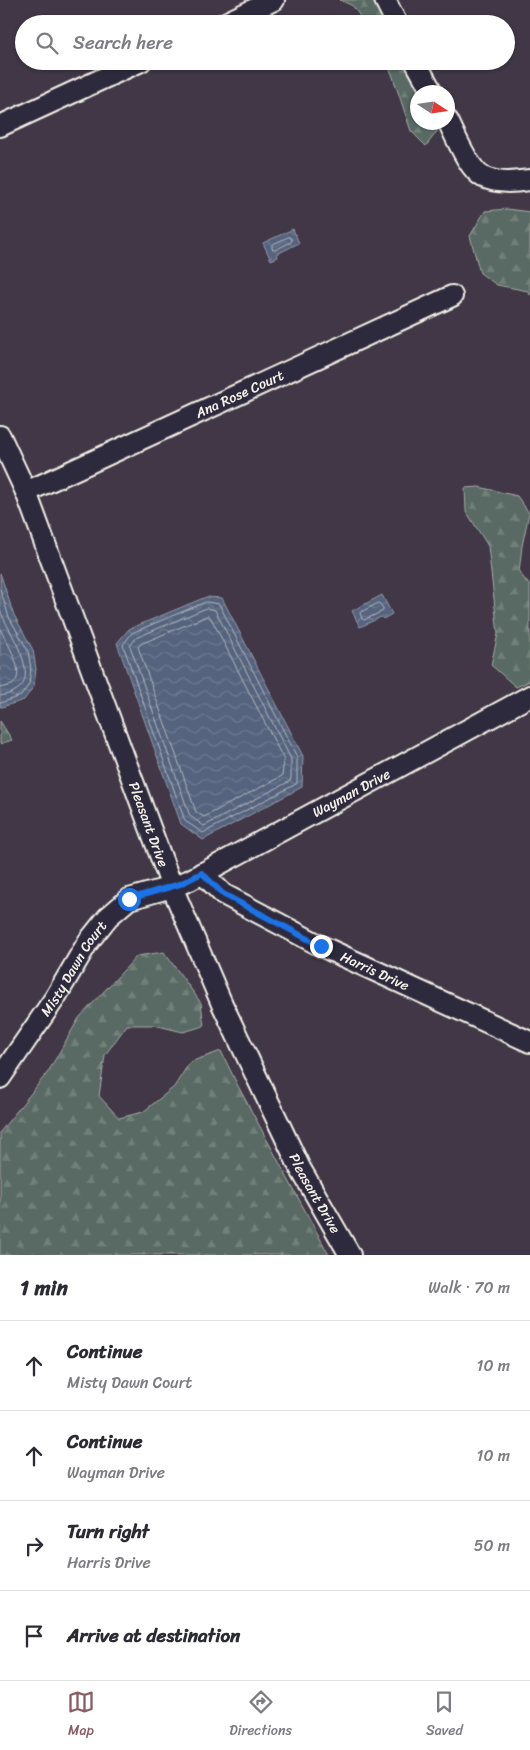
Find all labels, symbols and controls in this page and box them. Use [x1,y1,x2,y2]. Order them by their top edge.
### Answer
search box [15,15,515,70]
text: Search here [73,26,173,59]
icon: search [33,29,61,57]
north arrow [410,85,455,130]
street label: Ana Rose Court [190,363,288,425]
street label: Wayman Drive [307,761,395,824]
street label: Pleasant Drive [122,778,176,871]
route start [118,888,141,911]
street label: Misty Dawn Court [33,915,113,1022]
route end [310,935,333,958]
street label: Harris Drive [336,944,414,997]
street label: Pleasant Drive [282,1149,348,1238]
text: 1 min [20,1269,68,1307]
text: Walk · 70 m [428,1273,510,1302]
text: Continue [67,1335,143,1368]
text: 10 m [477,1351,510,1380]
icon: ahead [20,1352,48,1380]
text: Misty Dawn Court [67,1368,192,1397]
text: Continue [67,1425,143,1458]
text: 10 m [477,1441,510,1470]
icon: ahead [20,1442,48,1470]
text: Wayman Drive [67,1458,165,1487]
text: Turn right [67,1515,149,1548]
text: 50 m [474,1531,510,1560]
icon: right [20,1532,48,1560]
text: Harris Drive [67,1548,151,1577]
text: Arrive at destination [67,1619,240,1652]
icon: arrive [20,1622,48,1650]
tab: Map [67,1688,95,1743]
tab: Directions [229,1688,292,1743]
tab: Saved [426,1688,463,1743]

